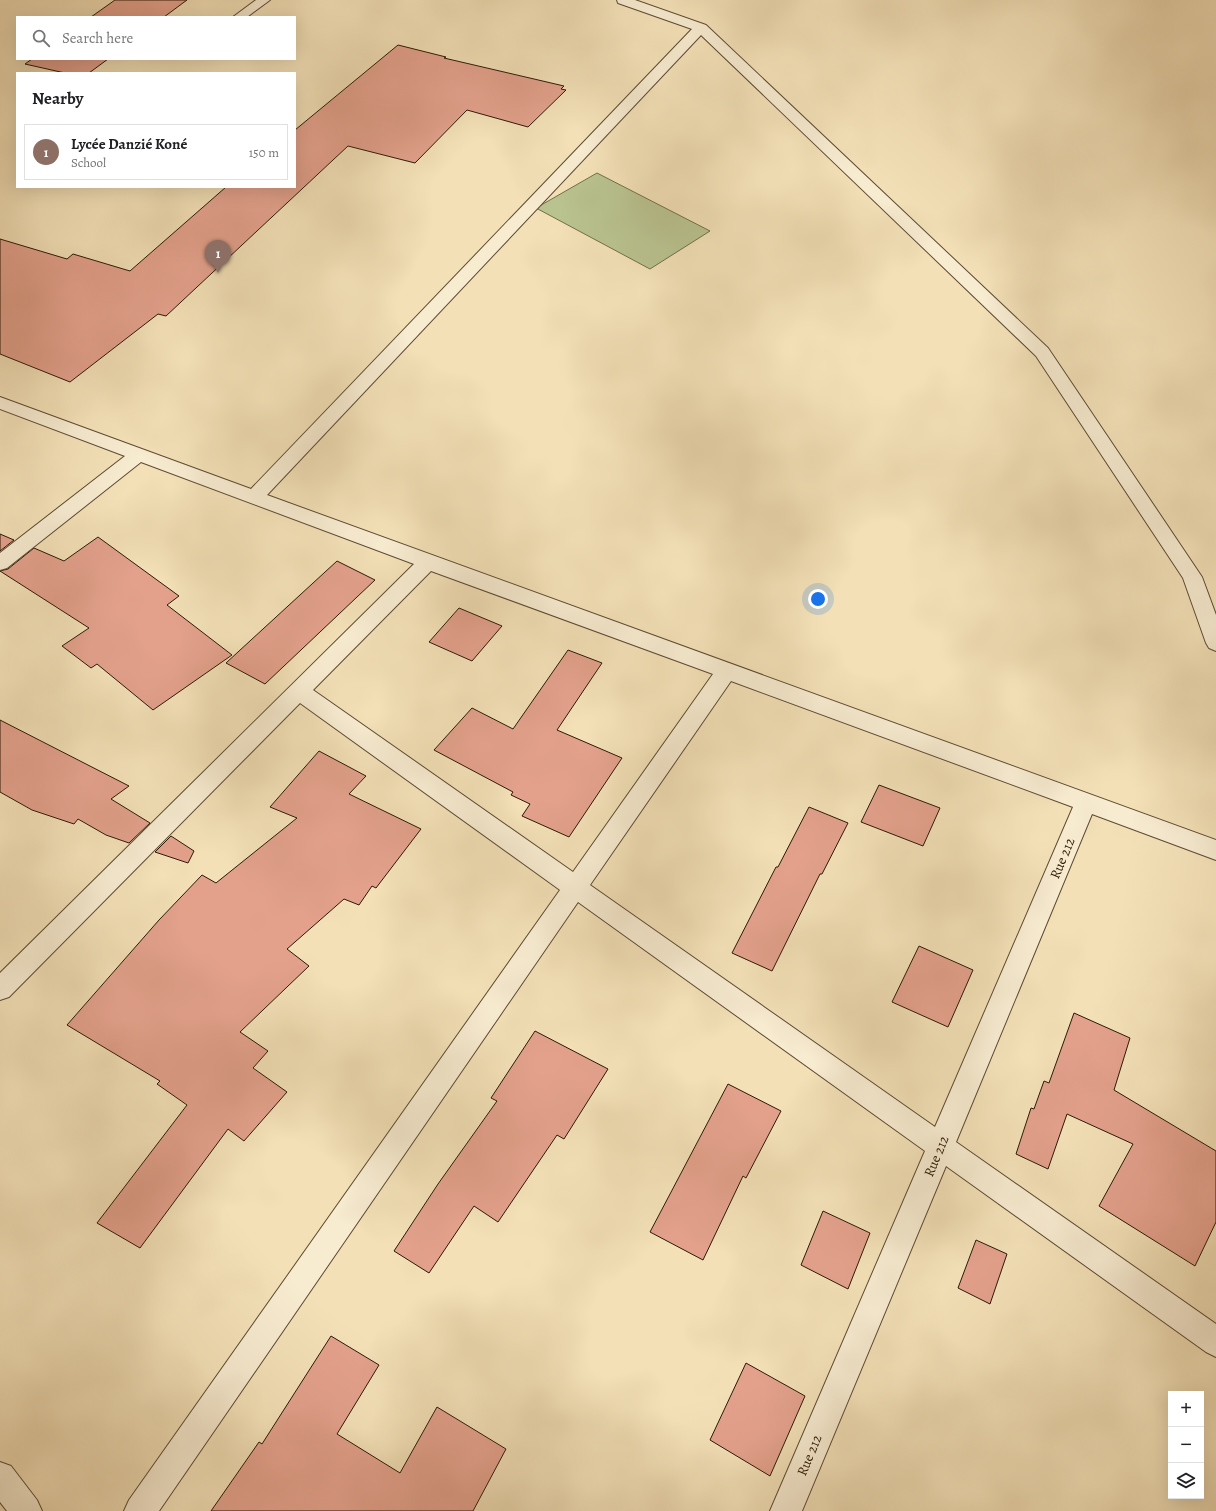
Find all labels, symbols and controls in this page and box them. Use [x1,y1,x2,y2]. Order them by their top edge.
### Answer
search box [16,16,296,60]
icon: search [30,27,52,49]
text: Search here [62,28,133,48]
text: Nearby [32,87,83,110]
text: Lycée Danzié Koné [71,134,187,154]
text: 1 [44,144,48,161]
text: 150 m [249,144,279,161]
text: School [71,154,106,171]
pin: 1 [205,240,231,273]
your location [808,589,828,609]
street label: Rue 212 [1045,834,1080,882]
street label: Rue 212 [919,1132,954,1180]
map controls [1168,1391,1204,1499]
button: + [1168,1391,1204,1427]
button: − [1168,1427,1204,1463]
street label: Rue 212 [792,1431,827,1479]
button: layers [1168,1463,1204,1499]

